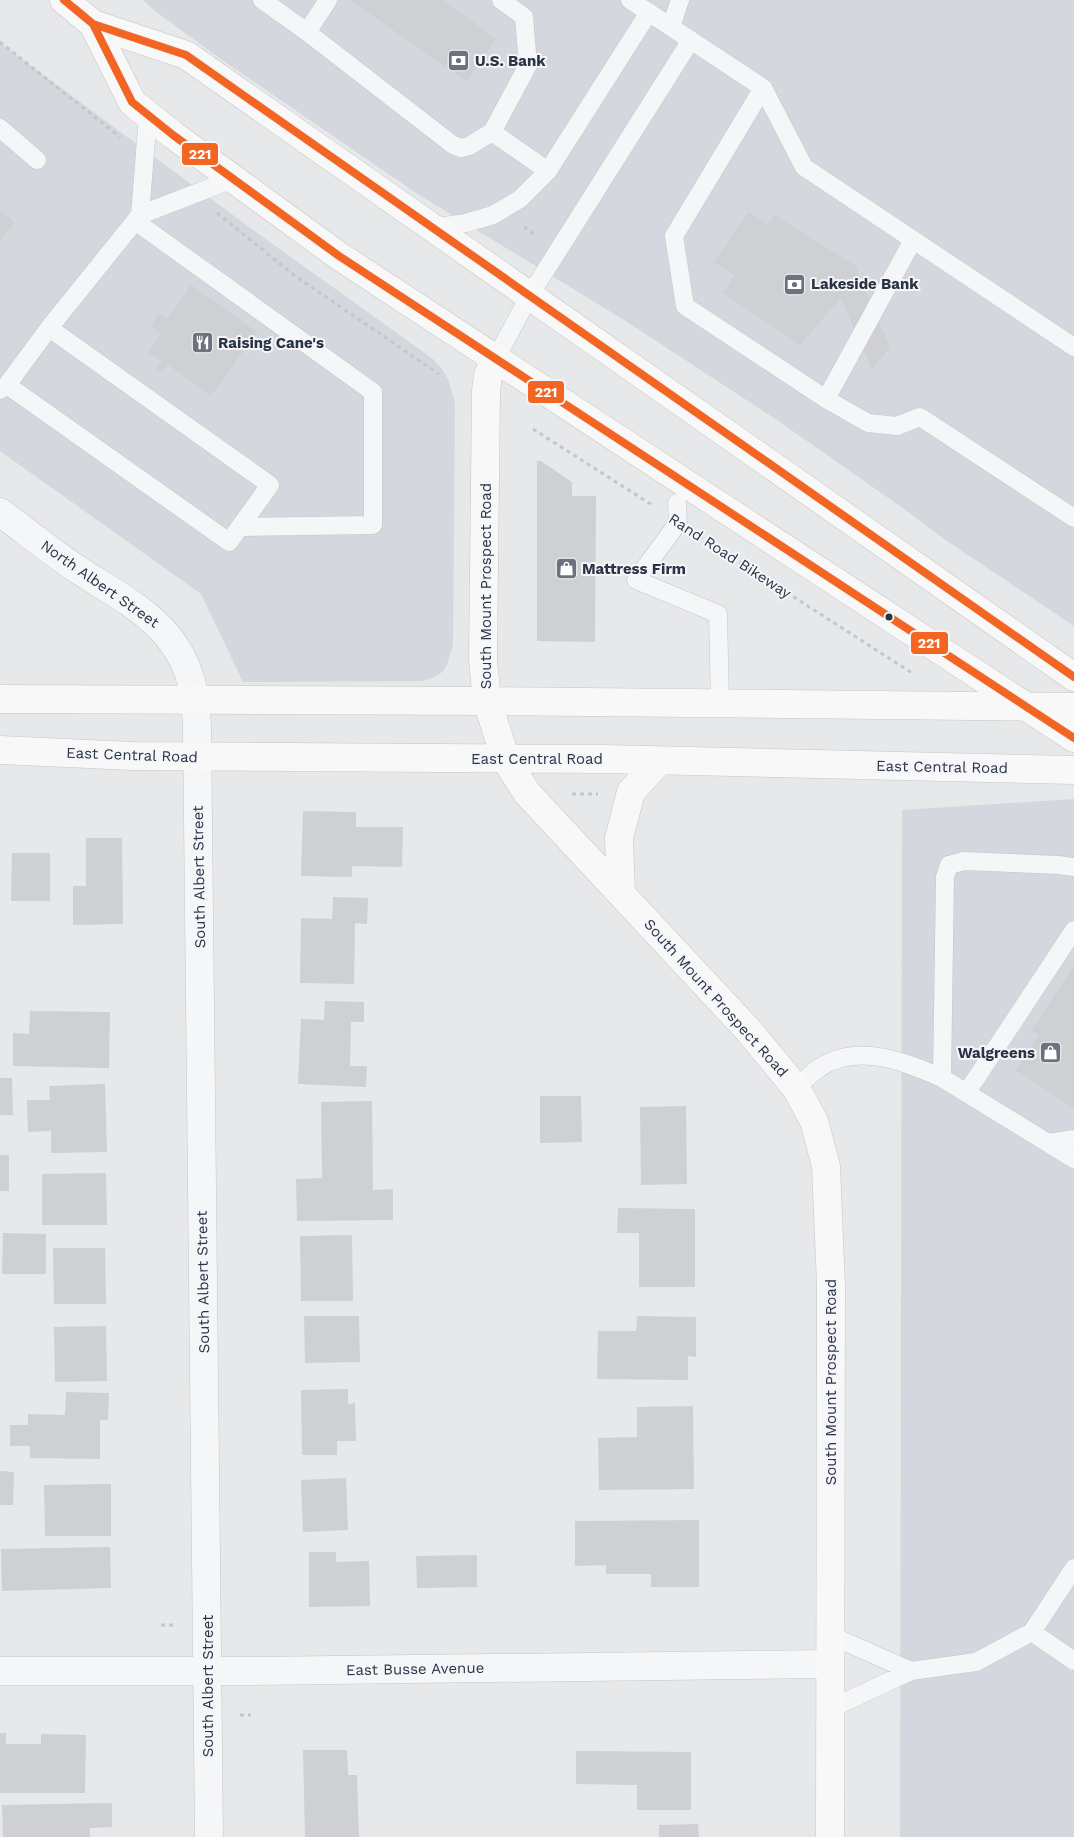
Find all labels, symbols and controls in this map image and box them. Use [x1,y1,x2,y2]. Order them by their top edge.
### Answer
bank icon: U.S. Bank [447,49,471,73]
place label: U.S. Bank [475,52,546,70]
line badge: 221 [181,142,219,166]
text: 221 [189,146,211,162]
bank icon: Lakeside Bank [783,272,807,296]
place label: Lakeside Bank [811,275,919,293]
restaurant icon: Raising Cane's [190,331,214,355]
place label: Raising Cane's [218,334,324,352]
line badge: 221 [527,380,565,404]
text: 221 [535,384,557,400]
street label: South Mount Prospect Road [477,483,495,689]
street label: Rand Road Bikeway [665,510,795,603]
street label: North Albert Street [37,536,163,632]
shop icon: Mattress Firm [554,557,578,581]
place label: Mattress Firm [582,560,686,578]
unlabelled marker [884,612,894,622]
line badge: 221 [910,631,949,655]
text: 221 [918,635,940,651]
street label: East Central Road [66,744,198,766]
street label: East Central Road [471,750,603,768]
street label: East Central Road [876,757,1008,777]
street label: South Albert Street [189,805,209,949]
street label: South Mount Prospect Road [640,915,792,1081]
shop icon: Walgreens [1039,1041,1063,1065]
place label: Walgreens [958,1044,1035,1062]
street label: South Albert Street [193,1210,213,1354]
street label: South Mount Prospect Road [822,1279,840,1485]
street label: South Albert Street [199,1614,217,1757]
street label: East Busse Avenue [346,1659,484,1679]

